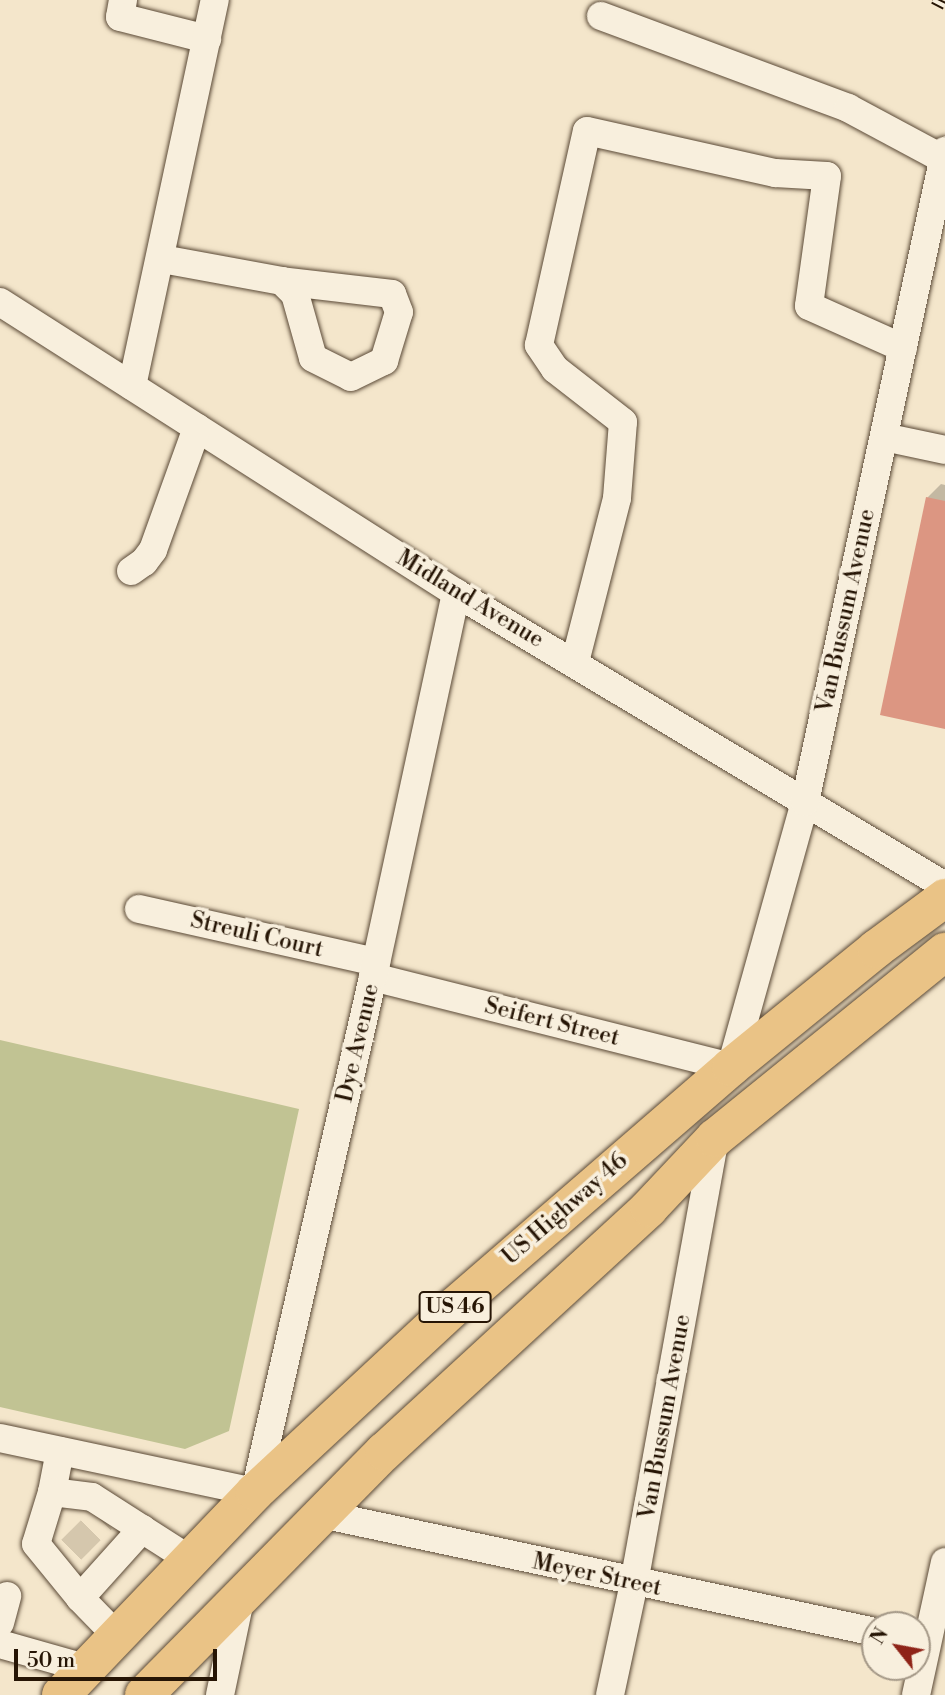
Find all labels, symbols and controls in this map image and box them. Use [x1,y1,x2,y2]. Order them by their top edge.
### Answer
street label: Van Bussum Avenue [811,506,881,716]
street label: Midland Avenue [391,544,549,654]
street label: Streuli Court [188,906,326,964]
street label: Dye Avenue [331,981,385,1105]
street label: Seifert Street [482,992,622,1052]
street label: US Highway 46 [497,1147,633,1271]
road number: US 46 [418,1290,492,1324]
street label: Van Bussum Avenue [633,1312,697,1522]
street label: Meyer Street [530,1548,664,1602]
north arrow [861,1611,931,1681]
text: N [866,1624,894,1649]
scale bar [18,1636,220,1680]
text: 50 m [27,1648,75,1674]

